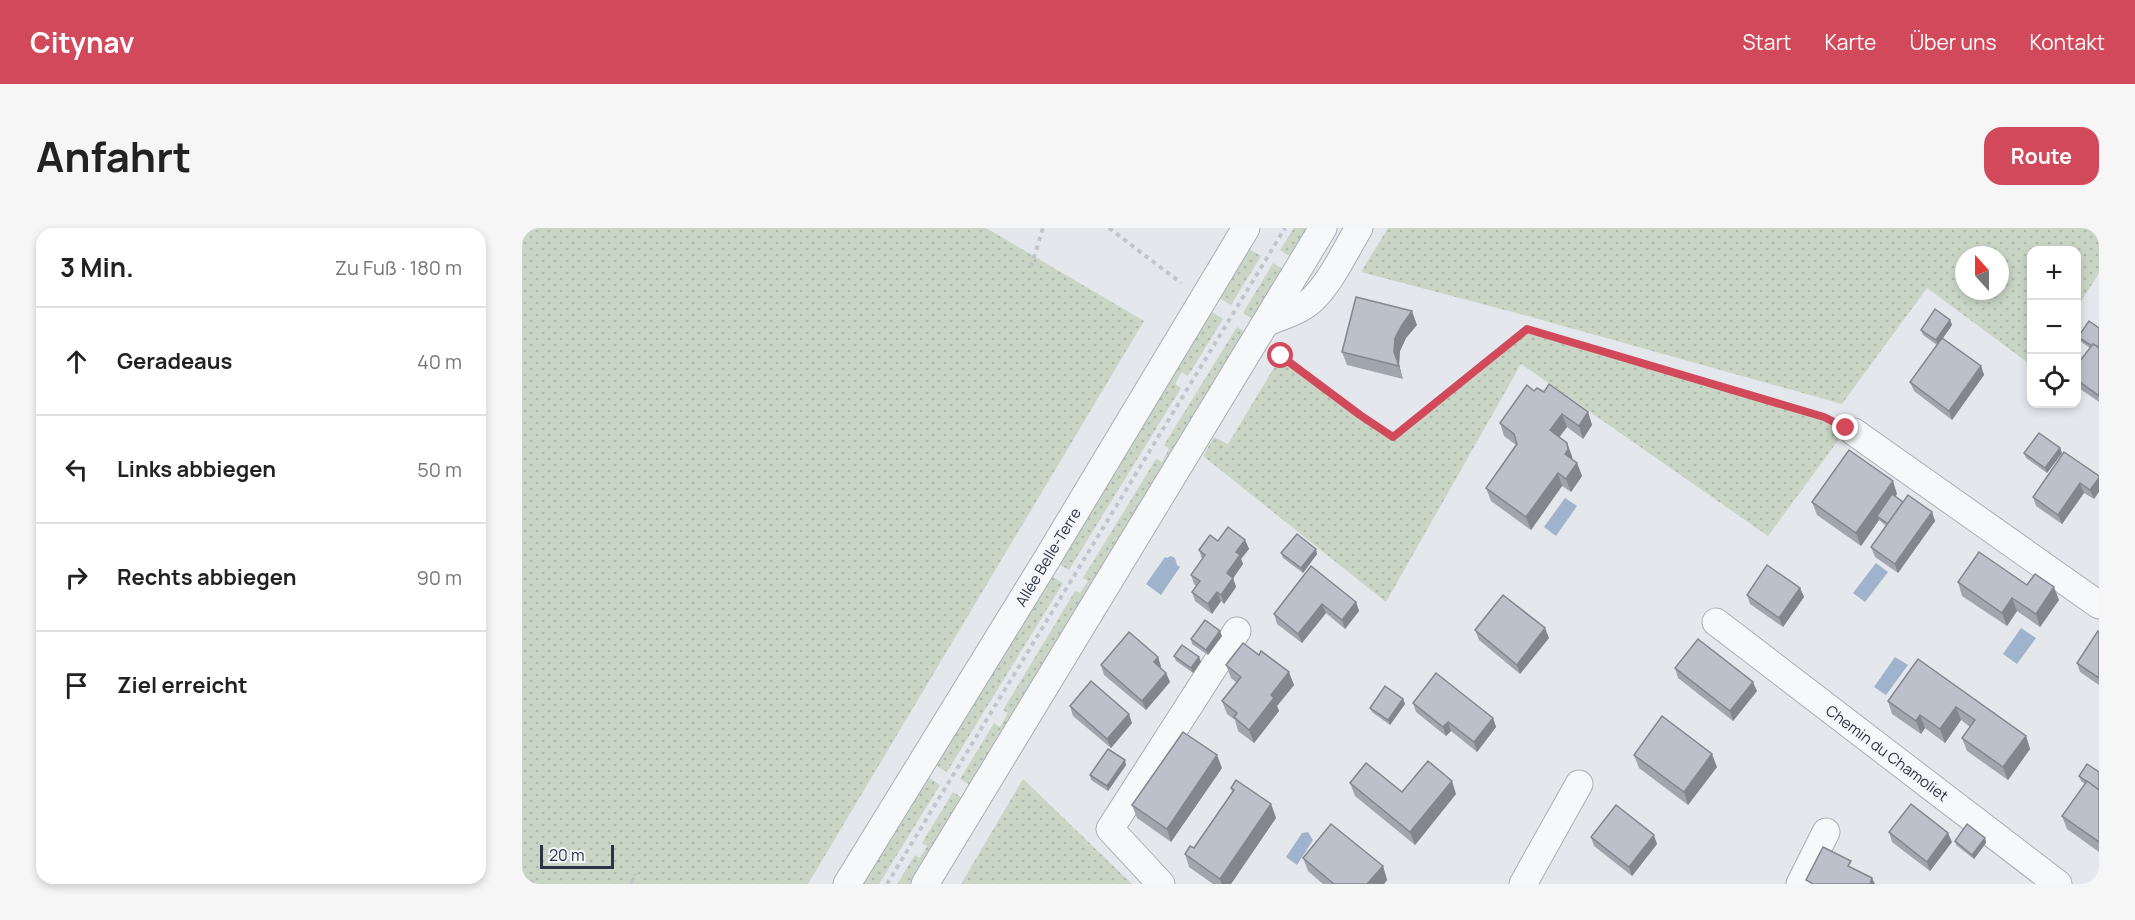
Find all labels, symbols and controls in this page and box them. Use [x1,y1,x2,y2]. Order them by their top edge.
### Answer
text: Citynav [30,23,134,61]
text: Start [1742,28,1791,56]
text: Karte [1824,28,1876,56]
text: Über uns [1909,28,1997,56]
text: Kontakt [2030,28,2105,56]
text: Anfahrt [36,127,191,185]
button: Route [1984,127,2099,185]
north arrow [1955,246,2009,300]
map controls [2027,246,2081,408]
button: + [2027,246,2081,300]
text: 3 Min. [60,249,134,285]
text: Zu Fuß · 180 m [335,254,462,281]
button: − [2027,300,2081,354]
route start [1267,342,1293,368]
icon: ahead [60,345,93,378]
text: Geradeaus [117,346,232,376]
text: 40 m [417,348,462,375]
button: locate [2027,354,2081,408]
route end [1832,414,1858,440]
icon: left [60,453,93,486]
text: Links abbiegen [117,454,276,484]
text: 50 m [417,456,462,483]
street label: Allée Belle-Terre [1010,503,1086,610]
icon: right [60,561,93,594]
text: Rechts abbiegen [117,562,296,592]
text: 90 m [416,564,462,591]
icon: arrive [60,669,93,702]
text: Ziel erreicht [117,670,248,700]
street label: Chemin du Chamoliet [1821,700,1953,806]
scale bar [540,842,614,870]
text: 20 m [549,844,585,866]

